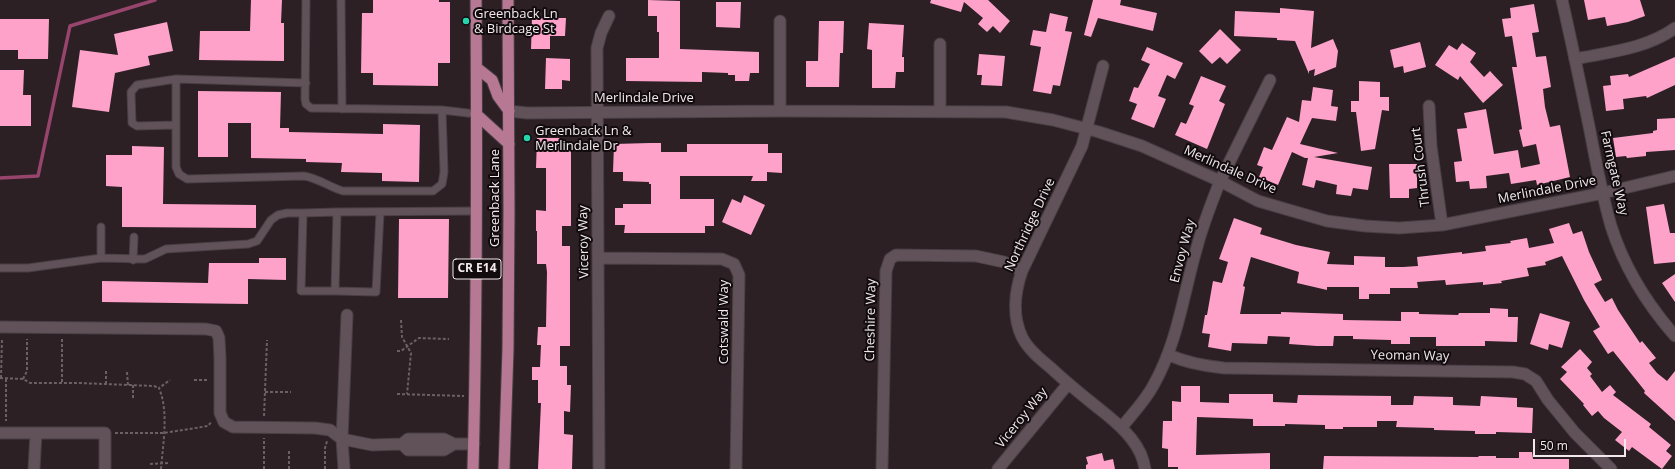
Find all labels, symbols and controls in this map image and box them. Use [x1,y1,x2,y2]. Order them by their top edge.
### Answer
place label: Greenback Ln & Birdcage St [474,6,558,37]
marker: Greenback Ln & Birdcage St [461,16,471,26]
street label: Merlindale Drive [594,90,694,106]
place label: Greenback Ln & Merlindale Dr [535,123,632,154]
street label: Thrush Court [1408,126,1434,208]
street label: Farmgate Way [1597,129,1631,217]
marker: Greenback Ln & Merlindale Dr [522,133,532,143]
street label: Merlindale Drive [1181,143,1279,197]
street label: Greenback Lane [487,149,503,247]
street label: Merlindale Drive [1497,173,1597,207]
street label: Northridge Drive [1001,176,1059,274]
street label: Viceroy Way [576,205,592,279]
street label: Envoy Way [1167,218,1199,284]
road number: CR E14 [453,259,501,279]
street label: Cheshire Way [862,279,880,361]
street label: Cotswald Way [716,280,732,364]
street label: Yeoman Way [1371,348,1449,364]
street label: Viceroy Way [993,385,1051,451]
scale bar [1535,431,1628,457]
text: 50 m [1540,437,1568,454]

